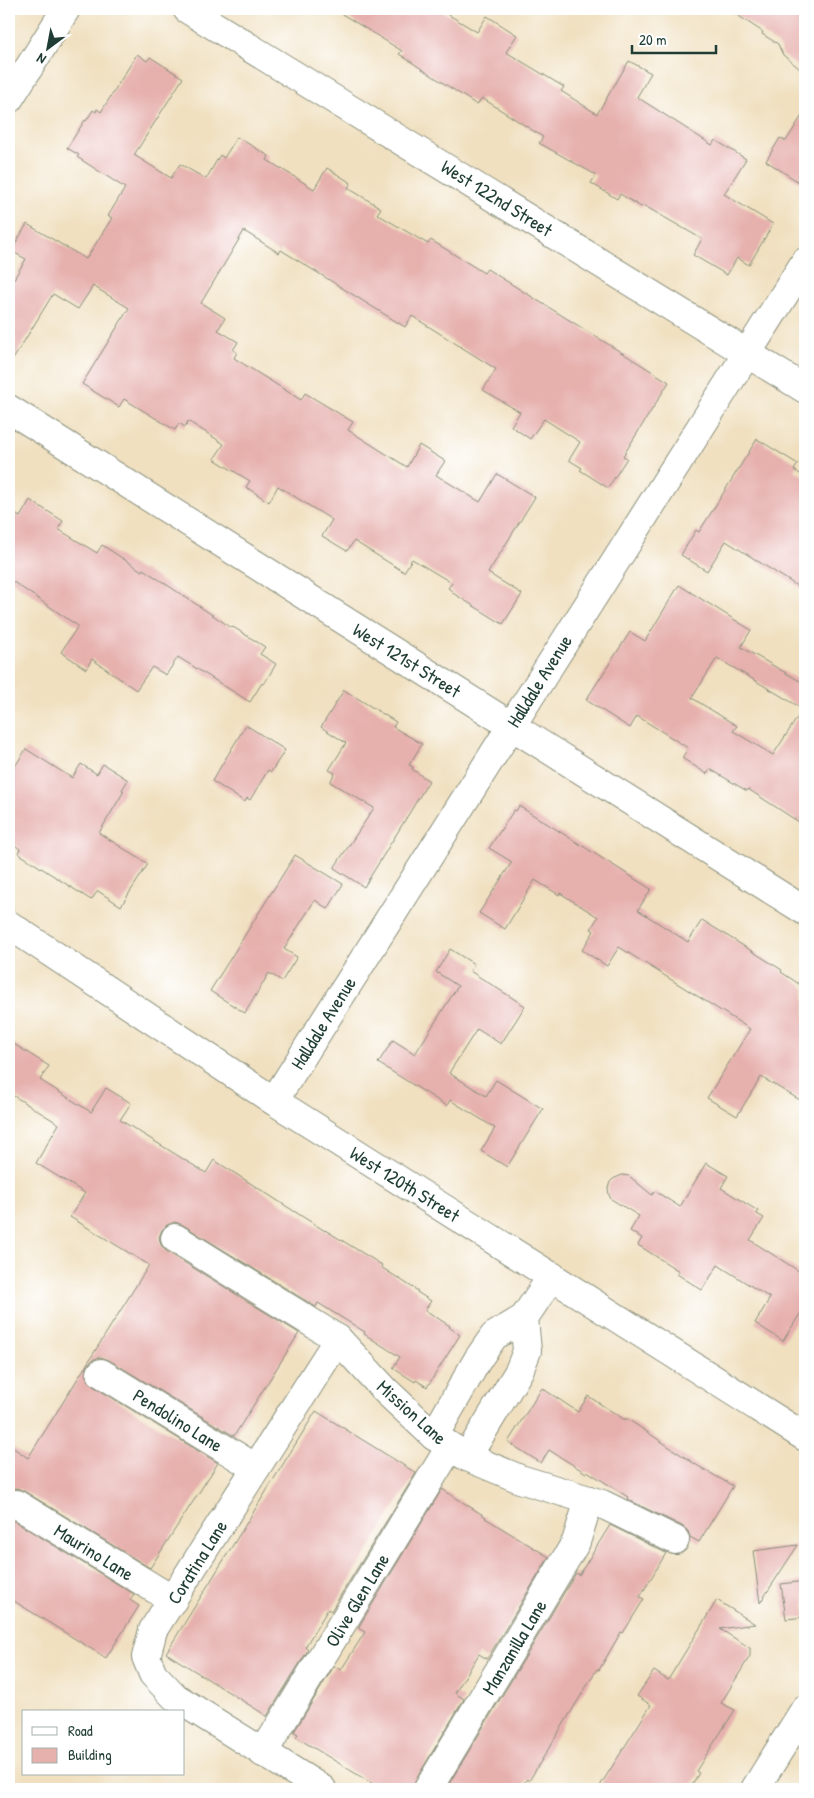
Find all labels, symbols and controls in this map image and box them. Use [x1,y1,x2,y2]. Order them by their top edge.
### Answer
north arrow [22,22,72,72]
scale bar [632,22,715,54]
text: 20 m [639,29,666,50]
text: N [32,49,49,69]
street label: West 122nd Street [436,153,558,243]
street label: West 121st Street [348,616,466,704]
street label: Halldale Avenue [500,629,578,732]
street label: Halldale Avenue [284,971,362,1074]
street label: West 120th Street [345,1140,465,1228]
street label: Mission Lane [371,1374,453,1451]
street label: Pendolino Lane [128,1382,228,1458]
street label: Coratina Lane [161,1515,233,1609]
street label: Maurino Lane [49,1517,139,1587]
street label: Olive Glen Lane [319,1548,395,1652]
street label: Manzanilla Lane [475,1594,553,1699]
legend [22,1710,185,1776]
text: Road [68,1720,93,1741]
text: Building [68,1744,112,1765]

